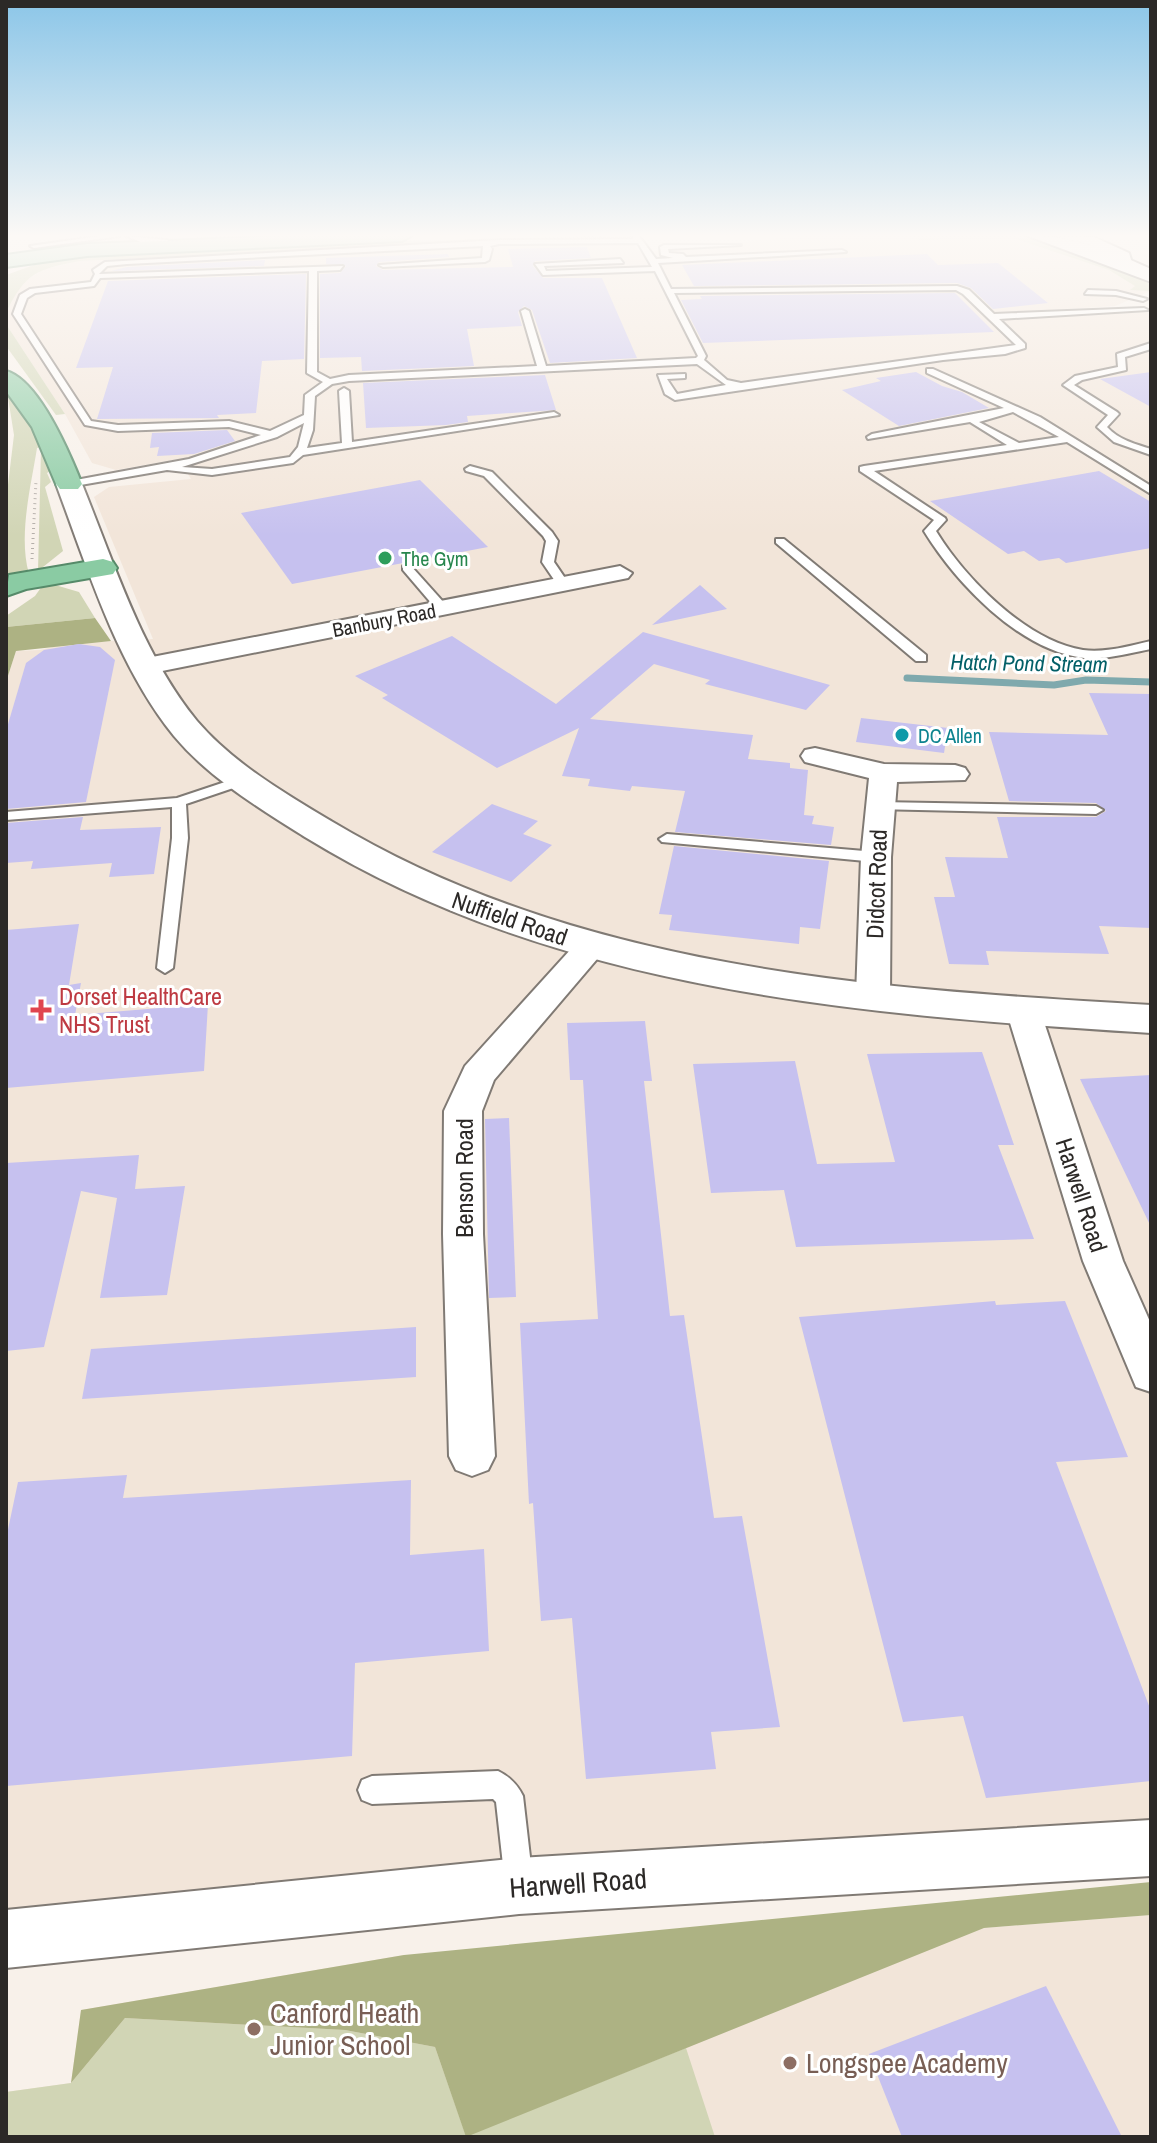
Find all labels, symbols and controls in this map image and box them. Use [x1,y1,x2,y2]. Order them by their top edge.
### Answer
place label: The Gym [401,545,468,572]
marker: The Gym [376,549,394,567]
street label: Banbury Road [330,597,438,643]
water label: Hatch Pond Stream [950,647,1108,679]
place label: DC Allen [918,722,982,749]
marker: DC Allen [893,726,911,744]
street label: Didcot Road [858,829,894,939]
street label: Nuffield Road [448,883,572,953]
place label: Dorset HealthCare NHS Trust [59,980,222,1040]
marker: Dorset HealthCare NHS Trust [30,999,52,1021]
street label: Benson Road [448,1118,480,1238]
street label: Harwell Road [1049,1134,1115,1256]
street label: Harwell Road [508,1859,648,1907]
place label: Canford Heath Junior School [270,1994,419,2064]
marker: Canford Heath Junior School [245,2020,263,2038]
place label: Longspee Academy [806,2044,1008,2082]
marker: Longspee Academy [781,2054,799,2072]

